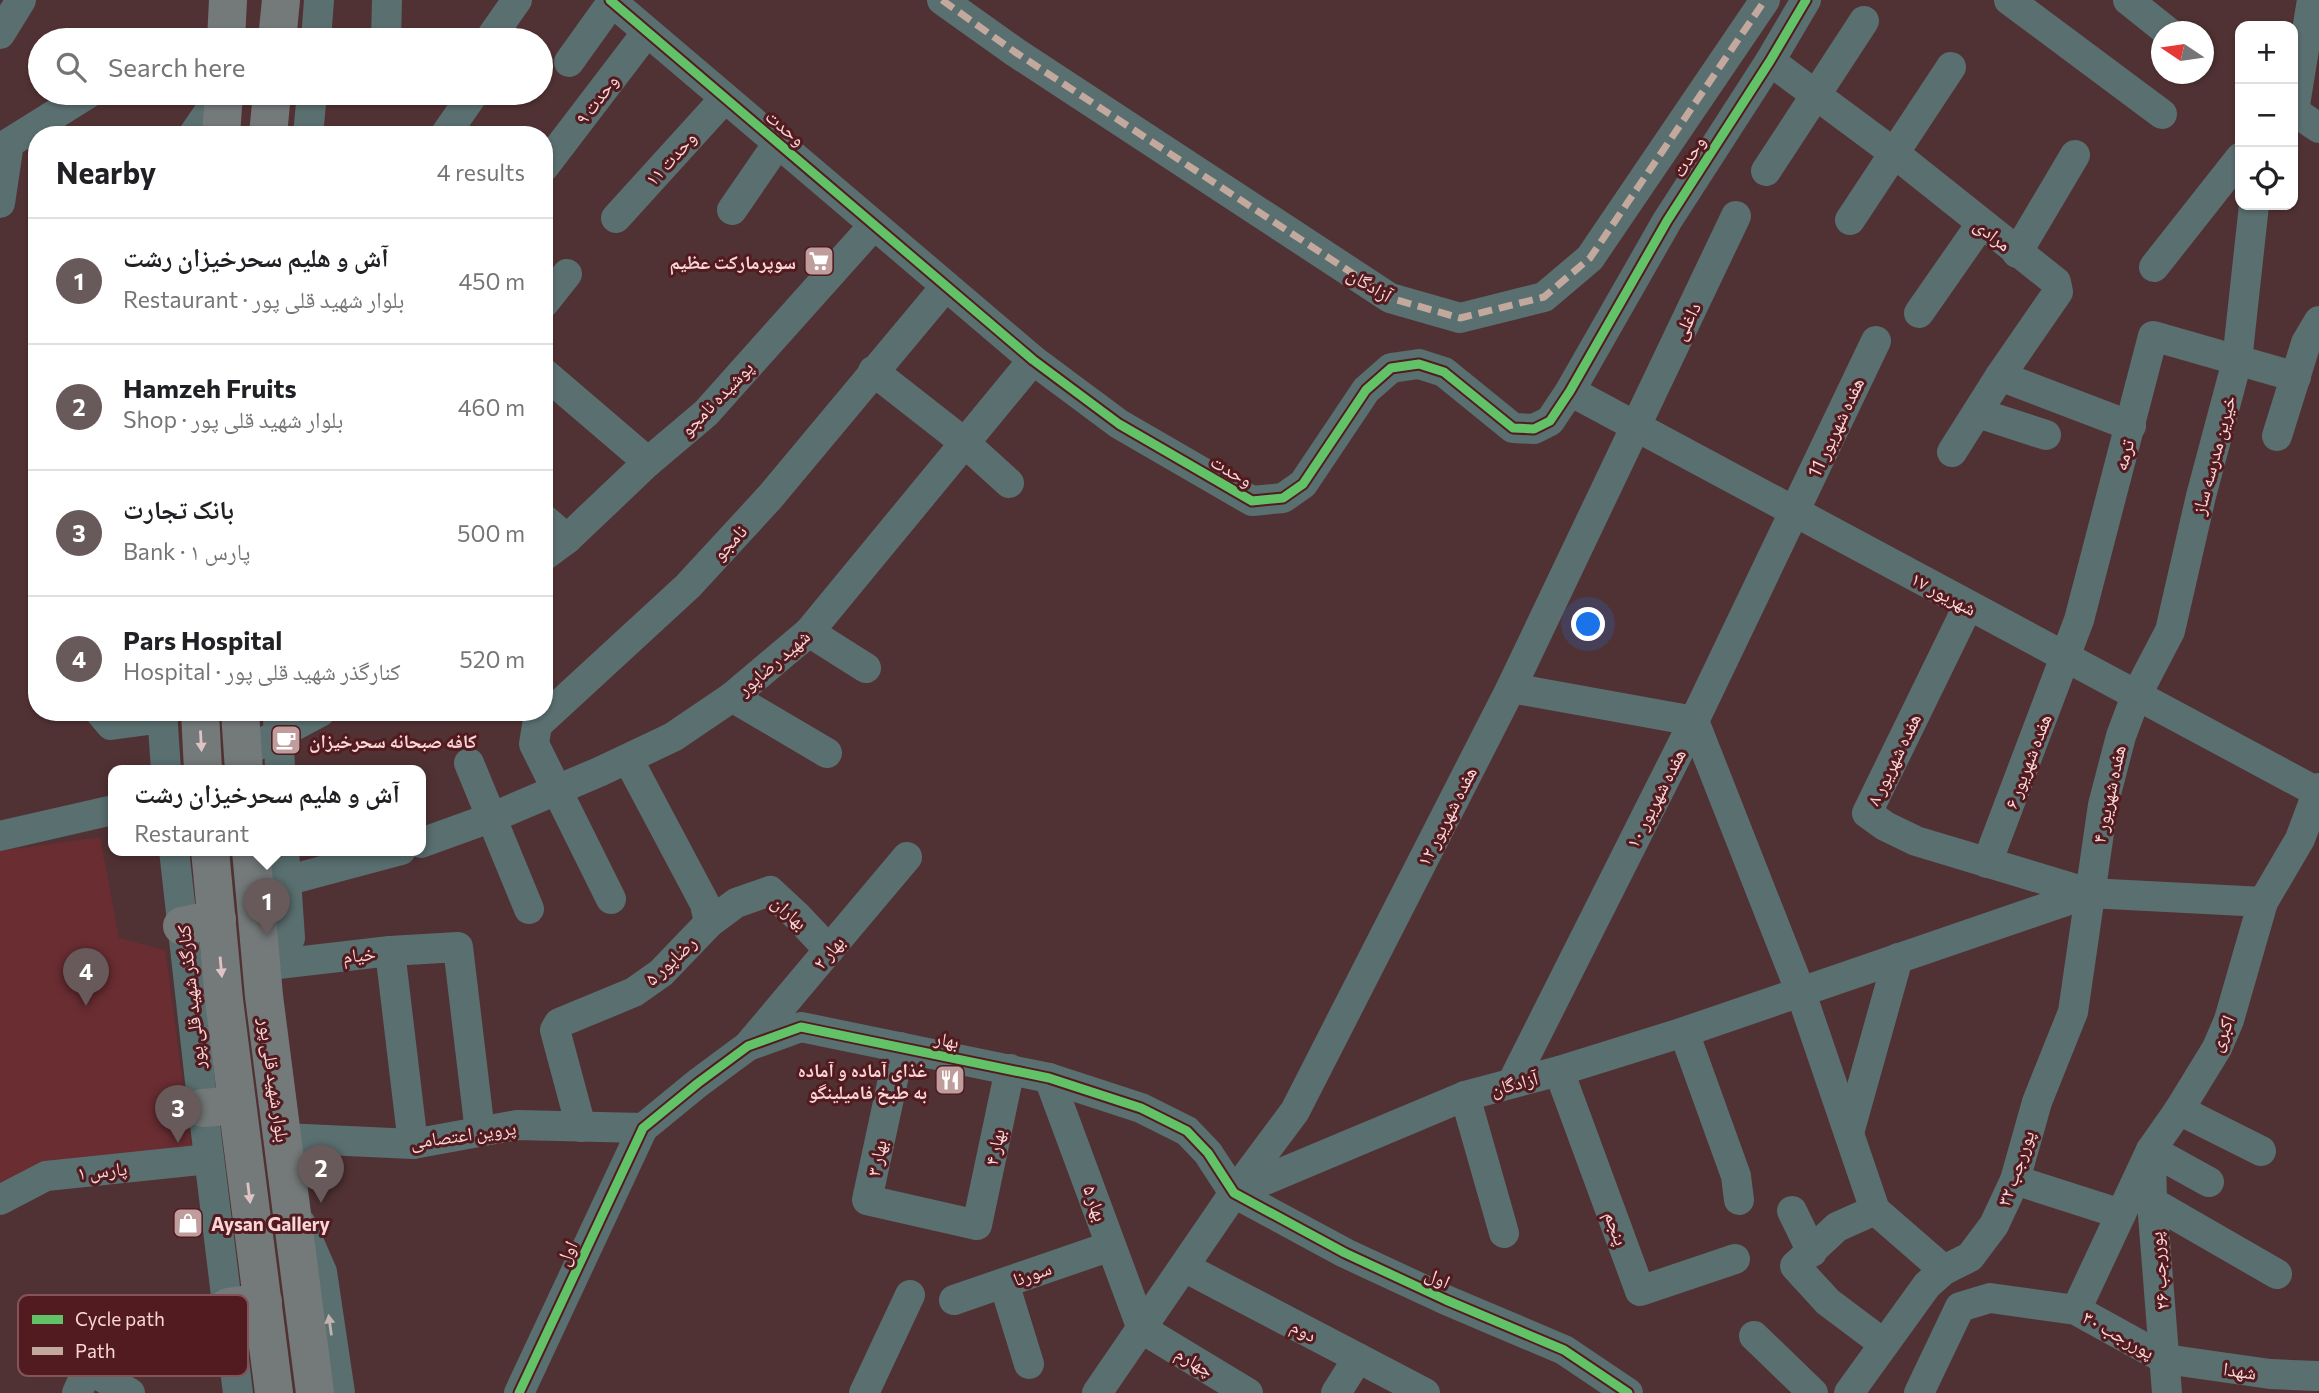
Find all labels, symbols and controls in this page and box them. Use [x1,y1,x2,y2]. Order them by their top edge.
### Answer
north arrow [2151,21,2214,84]
map controls [2235,21,2298,210]
button: + [2235,21,2298,84]
search box [28,28,553,105]
icon: search [52,48,90,86]
text: Search here [108,51,246,82]
street label: وحدت ۹ [570,69,623,129]
button: − [2235,84,2298,147]
street label: وحدت [761,104,810,151]
street label: وحدت ۱۱ [640,126,701,191]
street label: وحدت [1666,131,1711,182]
button: locate [2235,147,2298,210]
text: Nearby [56,153,156,190]
text: 4 results [437,158,525,186]
street label: مرادی [1969,212,2016,256]
text: آش و هلیم سحرخیزان رشت [123,241,389,272]
supermarket icon: سوپرمارکت عظیم [802,244,836,278]
place label: سوپرمارکت عظیم [670,250,796,275]
street label: آزادگان [1343,262,1398,308]
text: 1 [74,267,84,295]
text: 450 m [459,267,525,295]
text: Restaurant · بلوار شهید قلی پور [123,285,404,313]
street label: داغلی [1667,298,1706,344]
street label: پوشیده نامجو [675,356,758,441]
text: Hamzeh Fruits [123,372,297,403]
street label: هفده شهریور 11 [1802,373,1869,481]
text: 2 [72,393,86,421]
text: 460 m [458,393,525,421]
street label: خیرین مدرسه ساز [2186,393,2241,518]
text: Shop · بلوار شهید قلی پور [123,405,343,433]
street label: ترمه [2108,436,2139,473]
street label: وحدت [1206,449,1257,492]
text: بانک تجارت [123,493,234,524]
text: 3 [72,519,86,547]
text: 500 m [457,519,525,547]
street label: نامجو [707,519,752,565]
text: Bank · پارس ۱ [123,537,250,565]
street label: ۱۷ شهریور [1907,566,1981,621]
your location [1571,607,1605,641]
text: Pars Hospital [123,624,282,655]
street label: شهید رضاپور [731,624,815,701]
text: 4 [72,645,86,673]
text: 520 m [460,645,525,673]
text: Hospital · کنارگذر شهید قلی پور [123,657,400,685]
street label: هفده شهریور ۸ [1861,709,1926,809]
street label: هفده شهریور ۶ [1998,710,2057,812]
cafe icon: کافه صبحانه سحرخیزان [269,723,303,757]
place label: کافه صبحانه سحرخیزان [309,729,477,753]
one-way arrow [196,730,207,752]
street label: هفده شهریور ۴ [2086,743,2131,845]
street label: هفده شهریور ۱۰ [1620,745,1691,852]
street label: هفده شهریور ۱۲ [1411,763,1482,870]
popup [108,765,426,856]
text: آش و هلیم سحرخیزان رشت [134,777,400,808]
text: Restaurant [134,819,249,847]
pin: 1 [244,878,290,936]
street label: بهاران [767,890,813,935]
street label: کنارگذر شهید قلی پور [171,924,210,1071]
street label: رضاپور ۵ [639,930,701,990]
street label: بهار ۲ [807,931,849,974]
street label: خیام [341,941,377,970]
pin: 4 [63,948,109,1006]
one-way arrow [216,956,227,978]
street label: اکبری [2203,1011,2240,1055]
street label: بلوار شهید قلی پور [254,1015,295,1144]
street label: بهار [932,1025,961,1054]
place label: غذای آماده و آماده به طبخ فامیلینگو [798,1058,927,1105]
restaurant icon: غذای آماده و آماده به طبخ فامیلینگو [933,1063,967,1097]
street label: آزادگان [1488,1065,1542,1101]
pin: 3 [155,1085,201,1143]
street label: پروین اعتصامی [409,1115,518,1154]
street label: بهار ۴ [979,1127,1010,1168]
street label: پوررجب ۳۲ [1991,1127,2040,1209]
street label: بهار ۳ [861,1138,892,1179]
pin: 2 [298,1145,344,1203]
street label: پارس ۱ [76,1156,128,1185]
one-way arrow [243,1182,254,1204]
street label: بهار ۵ [1078,1182,1113,1225]
shop icon: Aysan Gallery [171,1206,205,1240]
street label: پنجم [1598,1208,1634,1249]
place label: Aysan Gallery [211,1212,330,1235]
street label: پوررجب ۲۶ [2143,1231,2174,1311]
street label: اول [550,1237,583,1269]
street label: سورنا [1010,1256,1054,1291]
street label: اول [1422,1261,1454,1294]
legend [18,1295,248,1376]
street label: پوررجب ۳۰ [2079,1305,2159,1364]
text: Cycle path [75,1307,165,1330]
one-way arrow [324,1314,335,1336]
street label: دوم [1286,1314,1321,1349]
text: Path [75,1339,116,1362]
street label: چهارم [1170,1341,1218,1384]
street label: شهدا [2222,1356,2258,1385]

